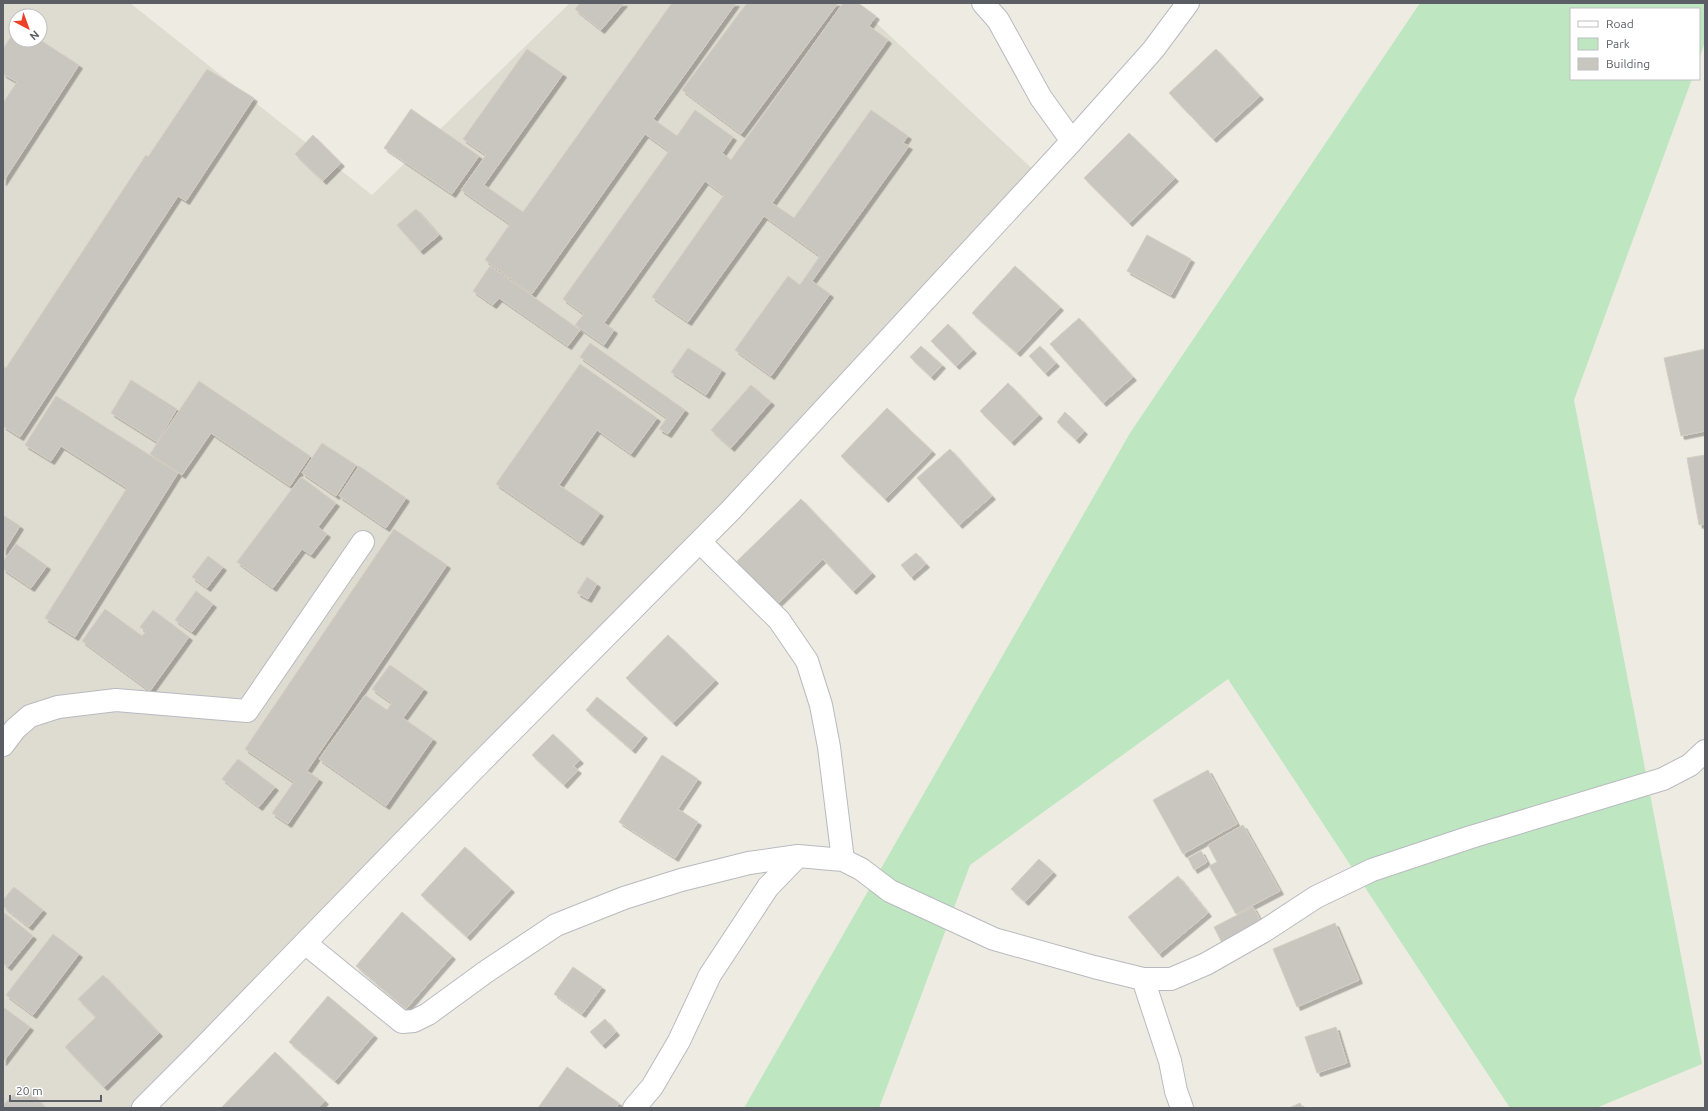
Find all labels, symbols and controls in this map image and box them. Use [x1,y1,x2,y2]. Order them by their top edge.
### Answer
north arrow [8,8,48,48]
legend [1570,8,1700,80]
text: Road [1606,17,1634,30]
text: N [28,28,42,43]
text: Park [1606,37,1630,50]
text: Building [1606,57,1650,70]
scale bar [10,1077,101,1103]
text: 20 m [16,1084,43,1097]

